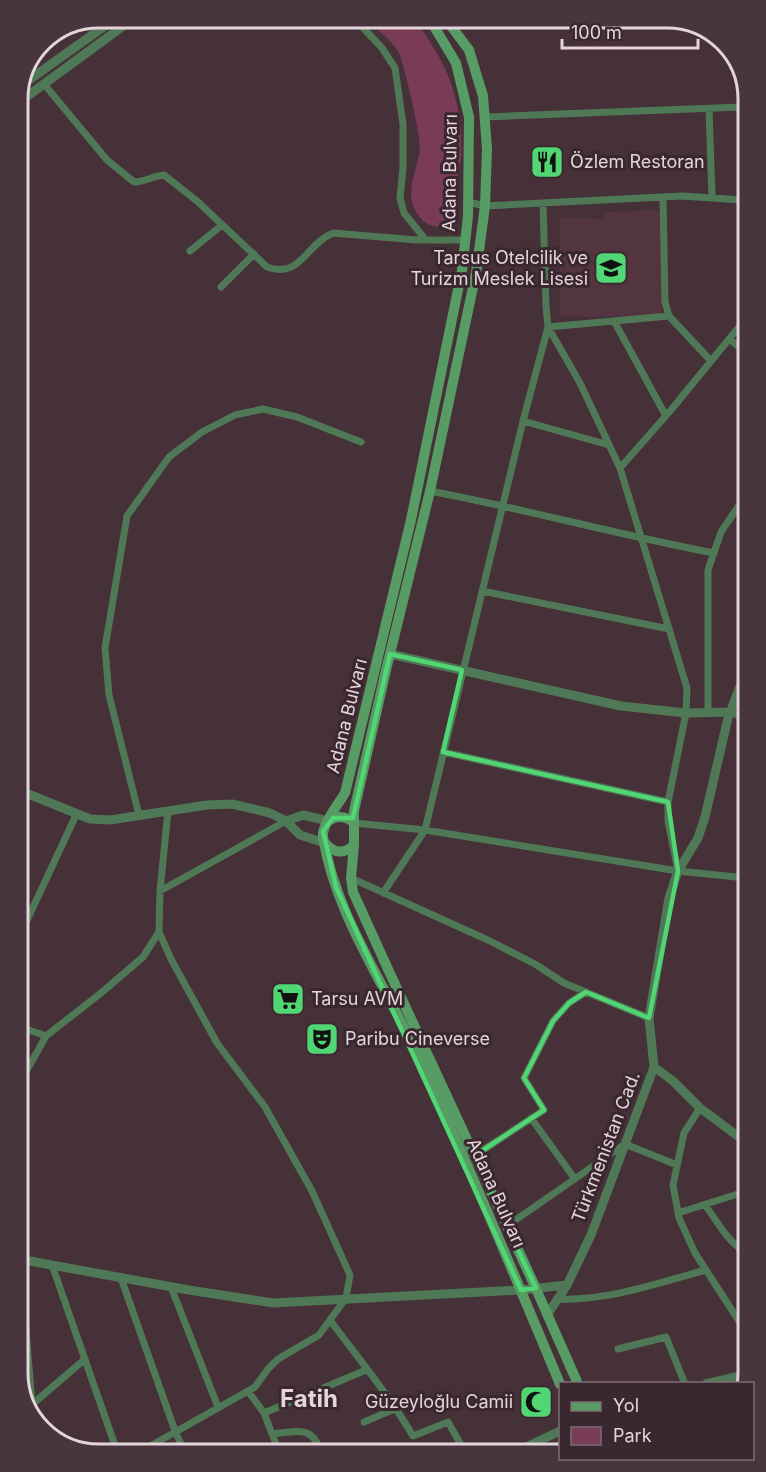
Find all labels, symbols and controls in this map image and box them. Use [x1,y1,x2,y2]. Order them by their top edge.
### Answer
scale bar [562,12,698,50]
text: 100 m [571,22,622,43]
street label: Adana Bulvarı [438,114,461,232]
restaurant icon: Özlem Restoran [529,144,565,180]
place label: Özlem Restoran [570,150,705,172]
place label: Tarsus Otelcilik ve Turizm Meslek Lisesi [410,247,588,289]
school or university icon: Tarsus Otelcilik ve Turizm Meslek Lisesi [593,250,629,286]
street label: Adana Bulvarı [322,656,371,776]
supermarket icon: Tarsu AVM [270,981,306,1017]
place label: Tarsu AVM [311,988,403,1009]
theatre icon: Paribu Cineverse [304,1021,340,1057]
place label: Paribu Cineverse [345,1028,490,1049]
street label: Türkmenistan Cad. [567,1068,644,1225]
street label: Adana Bulvarı [463,1135,530,1251]
legend [559,1382,754,1460]
district label: Fatih [280,1384,338,1413]
mosque icon: Güzeyloğlu Camii [518,1384,554,1420]
place label: Güzeyloğlu Camii [365,1391,513,1412]
text: Yol [613,1395,639,1416]
text: Park [613,1425,652,1446]

